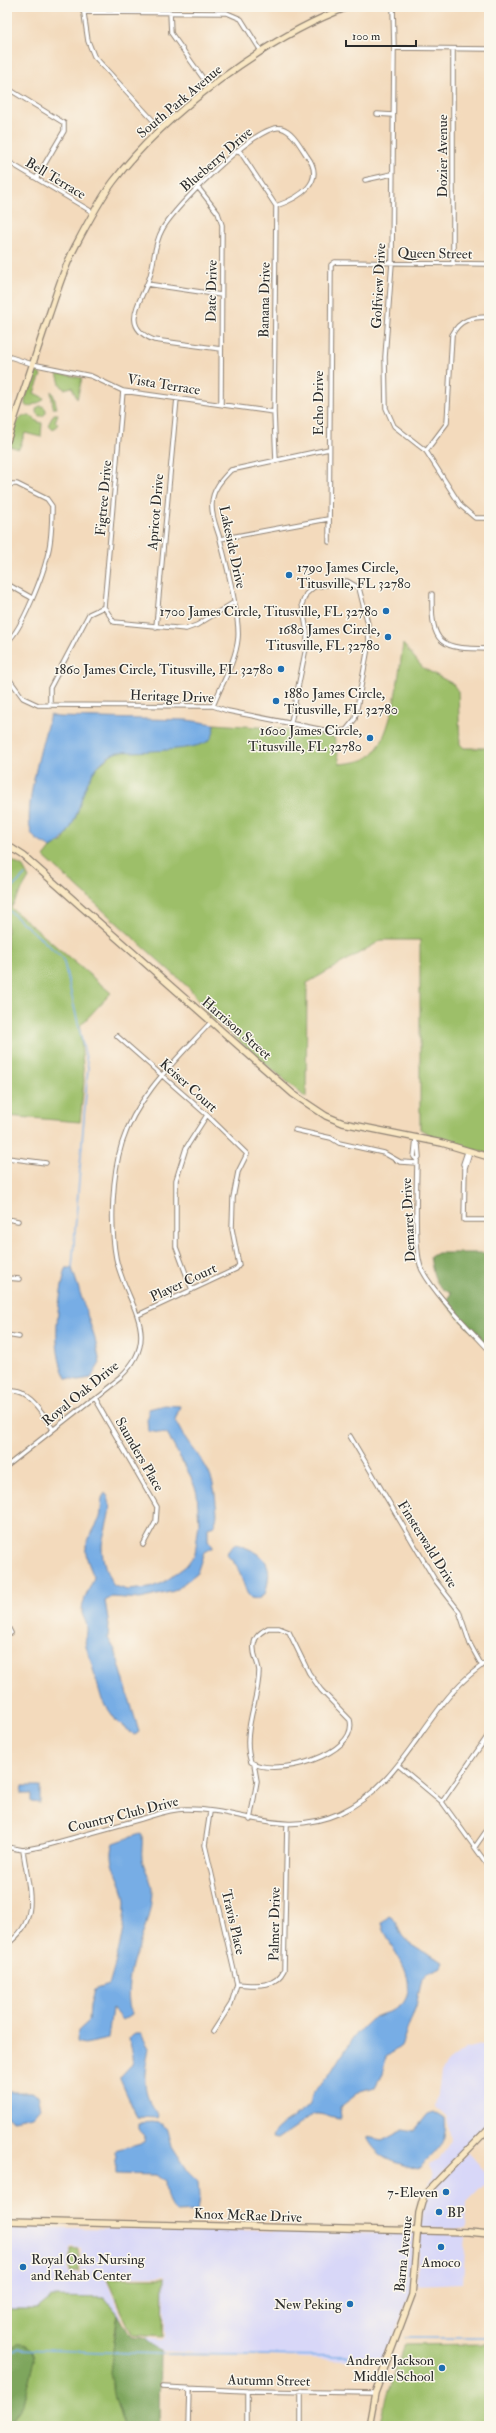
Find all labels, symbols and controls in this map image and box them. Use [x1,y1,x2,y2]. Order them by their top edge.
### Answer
scale bar [346,22,416,48]
text: 100 m [352,29,381,44]
street label: South Park Avenue [133,61,225,142]
street label: Dozier Avenue [434,114,451,198]
street label: Blueberry Drive [177,123,257,196]
street label: Bell Terrace [23,154,89,203]
street label: Golfview Drive [368,243,389,329]
street label: Queen Street [398,244,473,263]
street label: Date Drive [202,259,221,322]
street label: Banana Drive [255,262,274,338]
street label: Vista Terrace [126,370,202,399]
street label: Echo Drive [310,370,327,435]
street label: Figtree Drive [92,459,115,536]
street label: Apricot Drive [144,473,168,552]
street label: Lakeside Drive [215,504,250,590]
place label: 1790 James Circle, Titusville, FL 32780 [297,559,411,592]
marker: 1790 James Circle, Titusville, FL 32780 [284,570,294,580]
place label: 1700 James Circle, Titusville, FL 32780 [160,603,378,620]
marker: 1700 James Circle, Titusville, FL 32780 [381,606,391,616]
place label: 1680 James Circle, Titusville, FL 32780 [266,621,380,654]
marker: 1680 James Circle, Titusville, FL 32780 [383,632,393,642]
place label: 1860 James Circle, Titusville, FL 32780 [54,661,273,678]
marker: 1860 James Circle, Titusville, FL 32780 [276,664,286,674]
place label: 1880 James Circle, Titusville, FL 32780 [284,685,398,718]
street label: Heritage Drive [130,687,214,706]
marker: 1880 James Circle, Titusville, FL 32780 [271,696,281,706]
place label: 1600 James Circle, Titusville, FL 32780 [248,722,362,755]
marker: 1600 James Circle, Titusville, FL 32780 [365,733,375,743]
street label: Harrison Street [198,993,275,1064]
street label: Keiser Court [156,1055,221,1116]
street label: Demaret Drive [398,1177,419,1263]
street label: Player Court [147,1259,220,1306]
street label: Royal Oak Drive [39,1357,123,1430]
street label: Saunders Place [112,1414,168,1494]
street label: Finsterwald Drive [394,1497,461,1591]
street label: Country Club Drive [66,1793,180,1837]
street label: Palmer Drive [265,1887,284,1961]
street label: Travis Place [218,1888,249,1956]
place label: 7-Eleven [387,2184,438,2201]
marker: 7-Eleven [441,2187,451,2197]
place label: BP [447,2204,464,2221]
street label: Knox McRae Drive [194,2205,302,2226]
marker: BP [434,2207,444,2217]
street label: Barna Avenue [391,2215,416,2293]
marker: Amoco [436,2242,446,2252]
place label: Royal Oaks Nursing and Rehab Center [31,2251,146,2284]
place label: Amoco [421,2254,461,2271]
marker: Royal Oaks Nursing and Rehab Center [18,2262,28,2272]
place label: New Peking [274,2296,343,2313]
marker: New Peking [345,2299,355,2309]
place label: Andrew Jackson Middle School [345,2352,434,2385]
marker: Andrew Jackson Middle School [437,2363,447,2373]
street label: Autumn Street [227,2371,311,2390]

